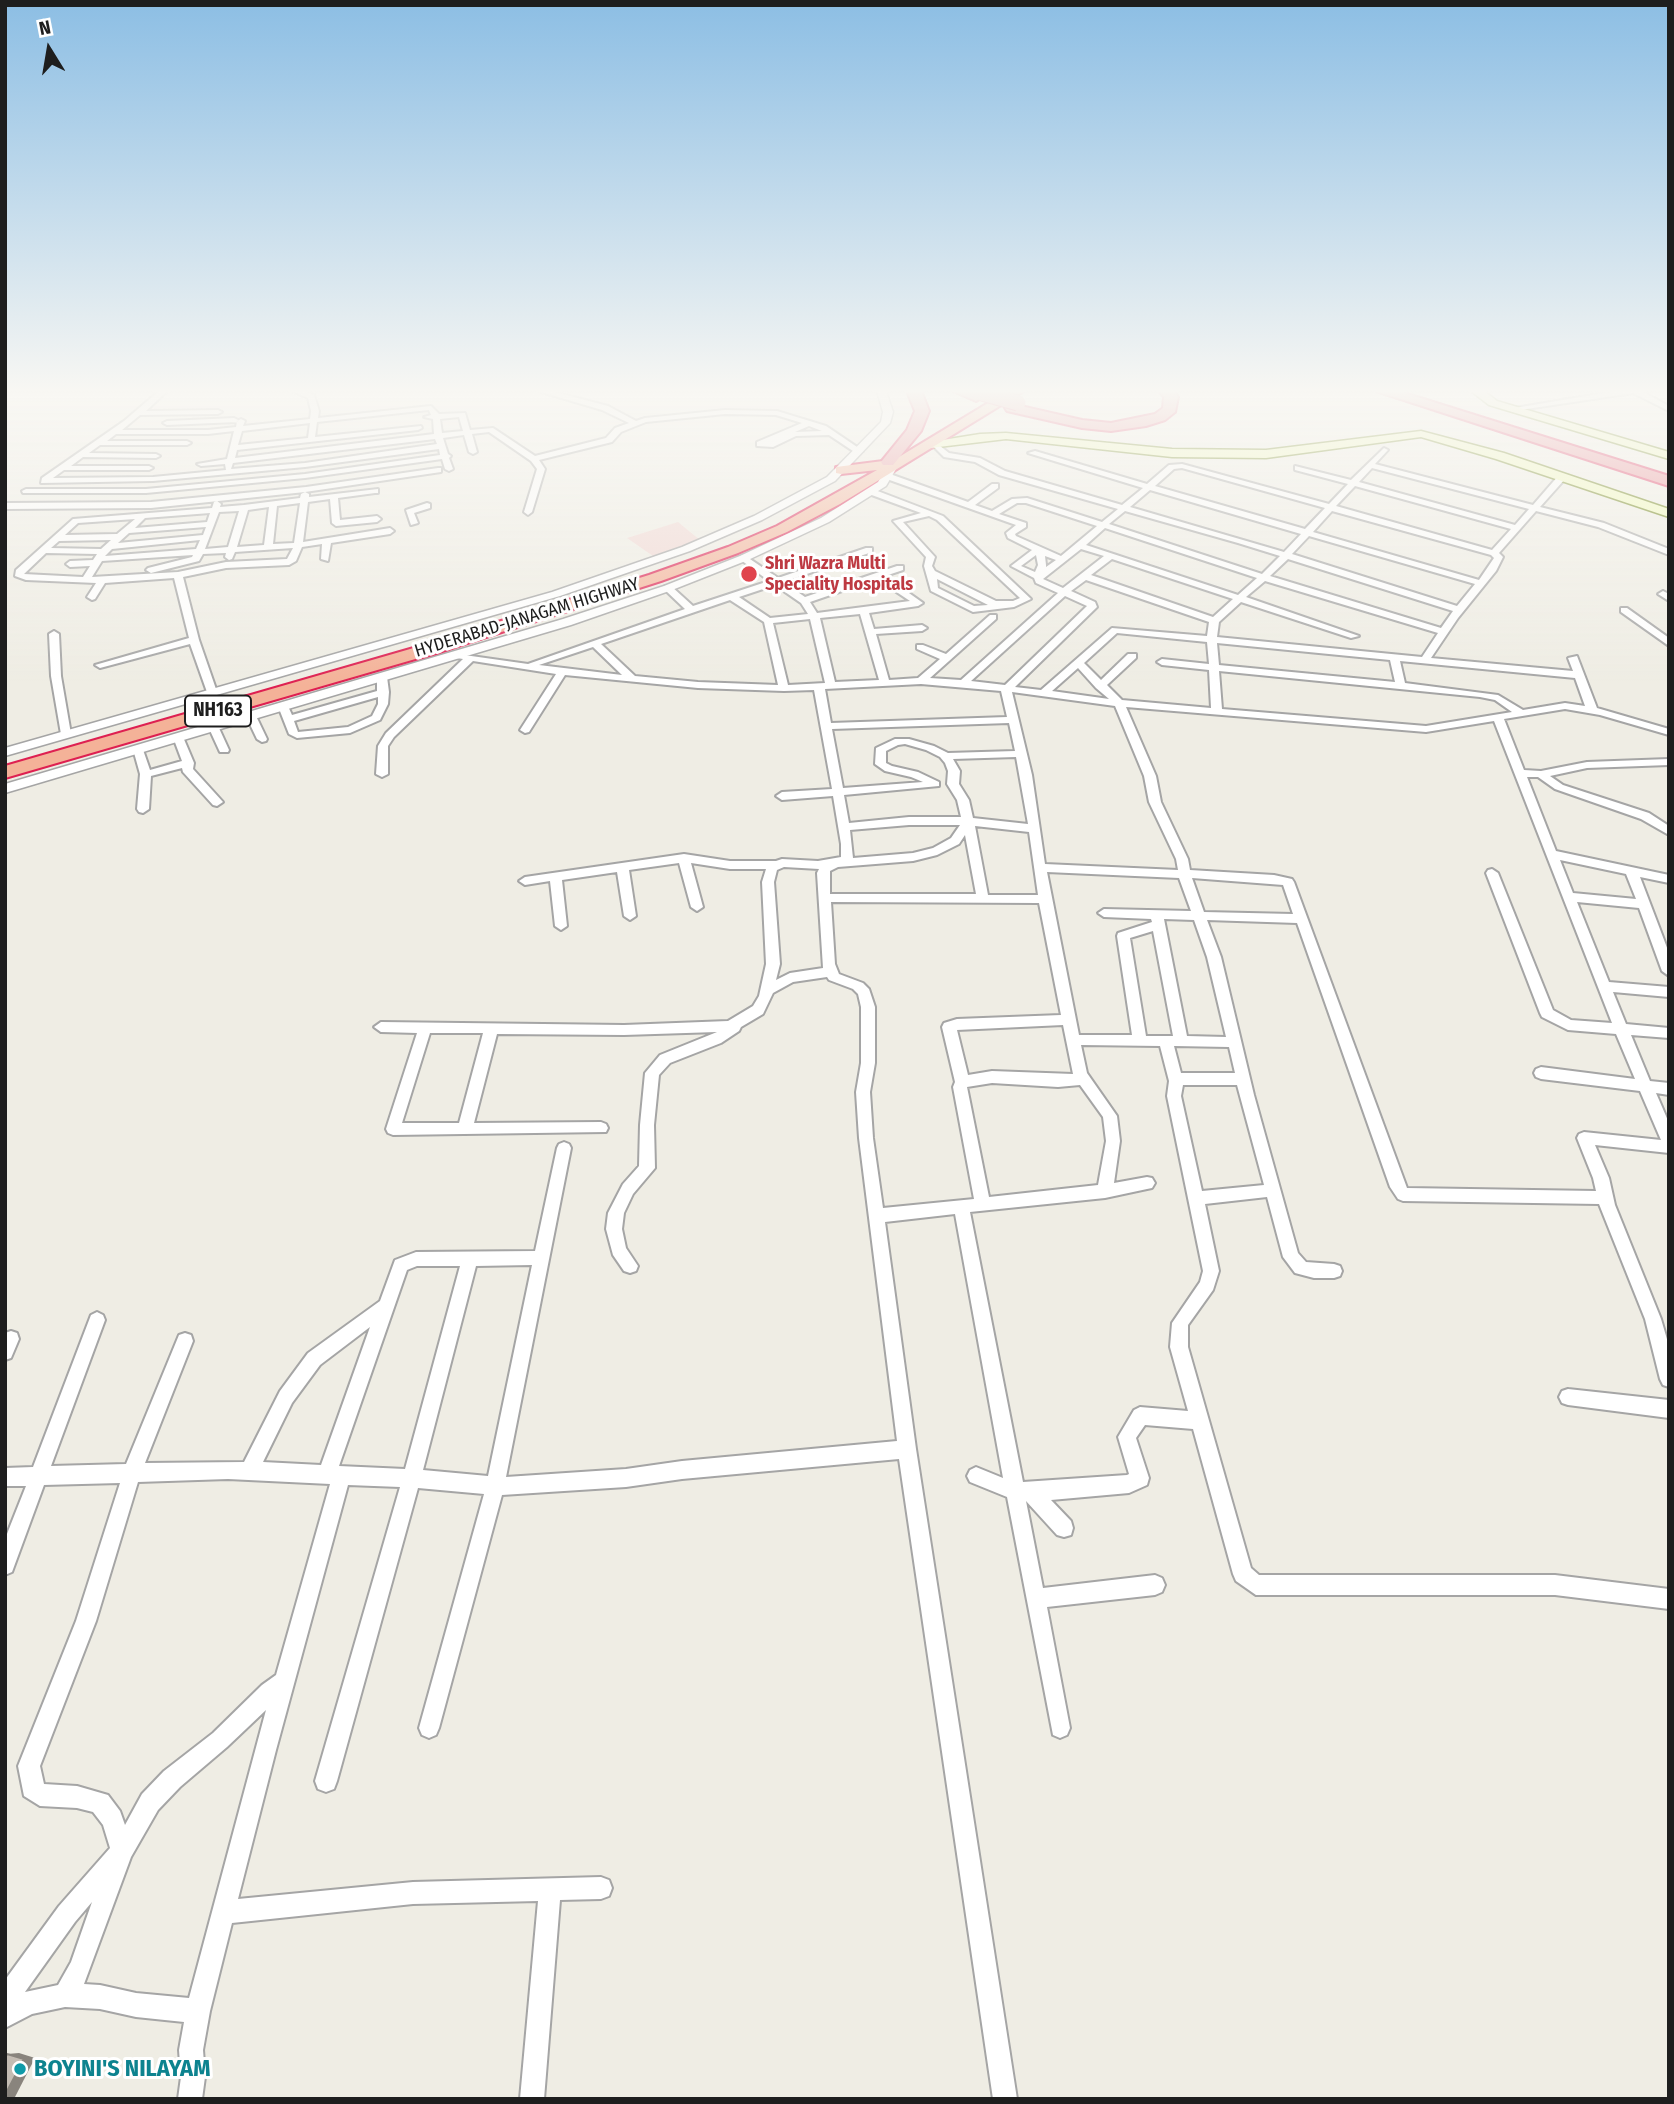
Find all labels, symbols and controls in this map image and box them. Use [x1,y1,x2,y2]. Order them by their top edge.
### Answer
north arrow [14,14,84,84]
text: N [37,16,53,40]
place label: Shri Wazra Multi Speciality Hospitals [765,553,913,596]
marker: Shri Wazra Multi Speciality Hospitals [739,564,759,584]
street label: HYDERABAD-JANAGAM HIGHWAY [412,574,642,662]
road number: NH163 [185,696,251,726]
place label: BOYINI'S NILAYAM [34,2055,210,2083]
marker: BOYINI'S NILAYAM [12,2061,28,2077]

